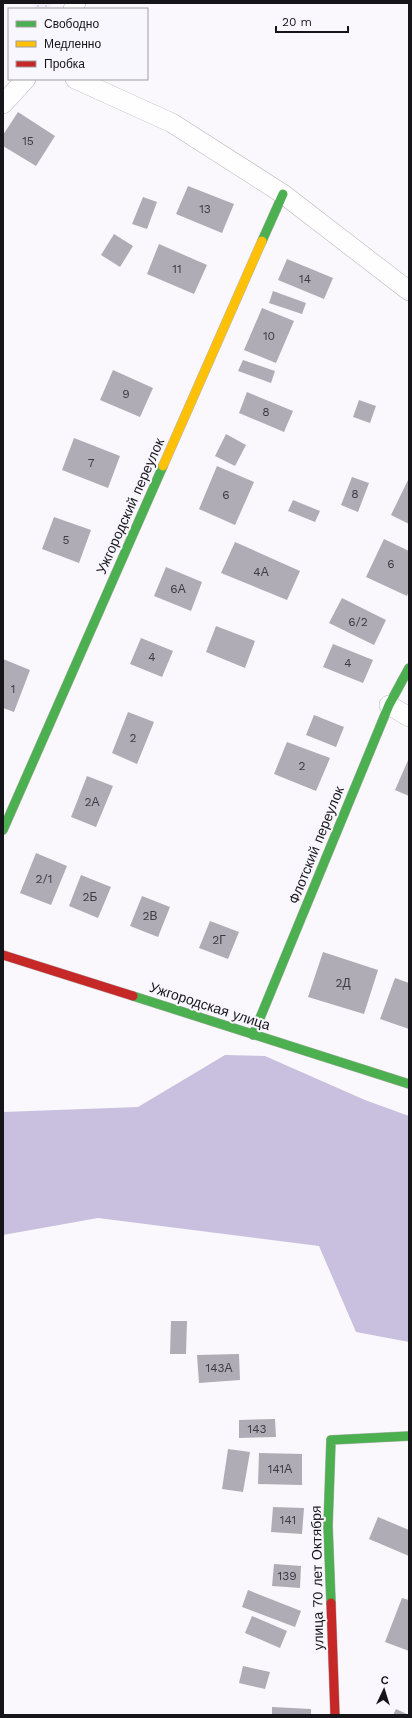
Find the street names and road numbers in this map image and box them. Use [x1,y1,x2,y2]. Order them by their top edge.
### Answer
street label: Ужгородский переулок [93,435,168,576]
street label: Флотский переулок [285,783,347,906]
street label: Ужгородская улица [148,979,273,1033]
street label: улица 70 лет Октября [308,1505,326,1651]

